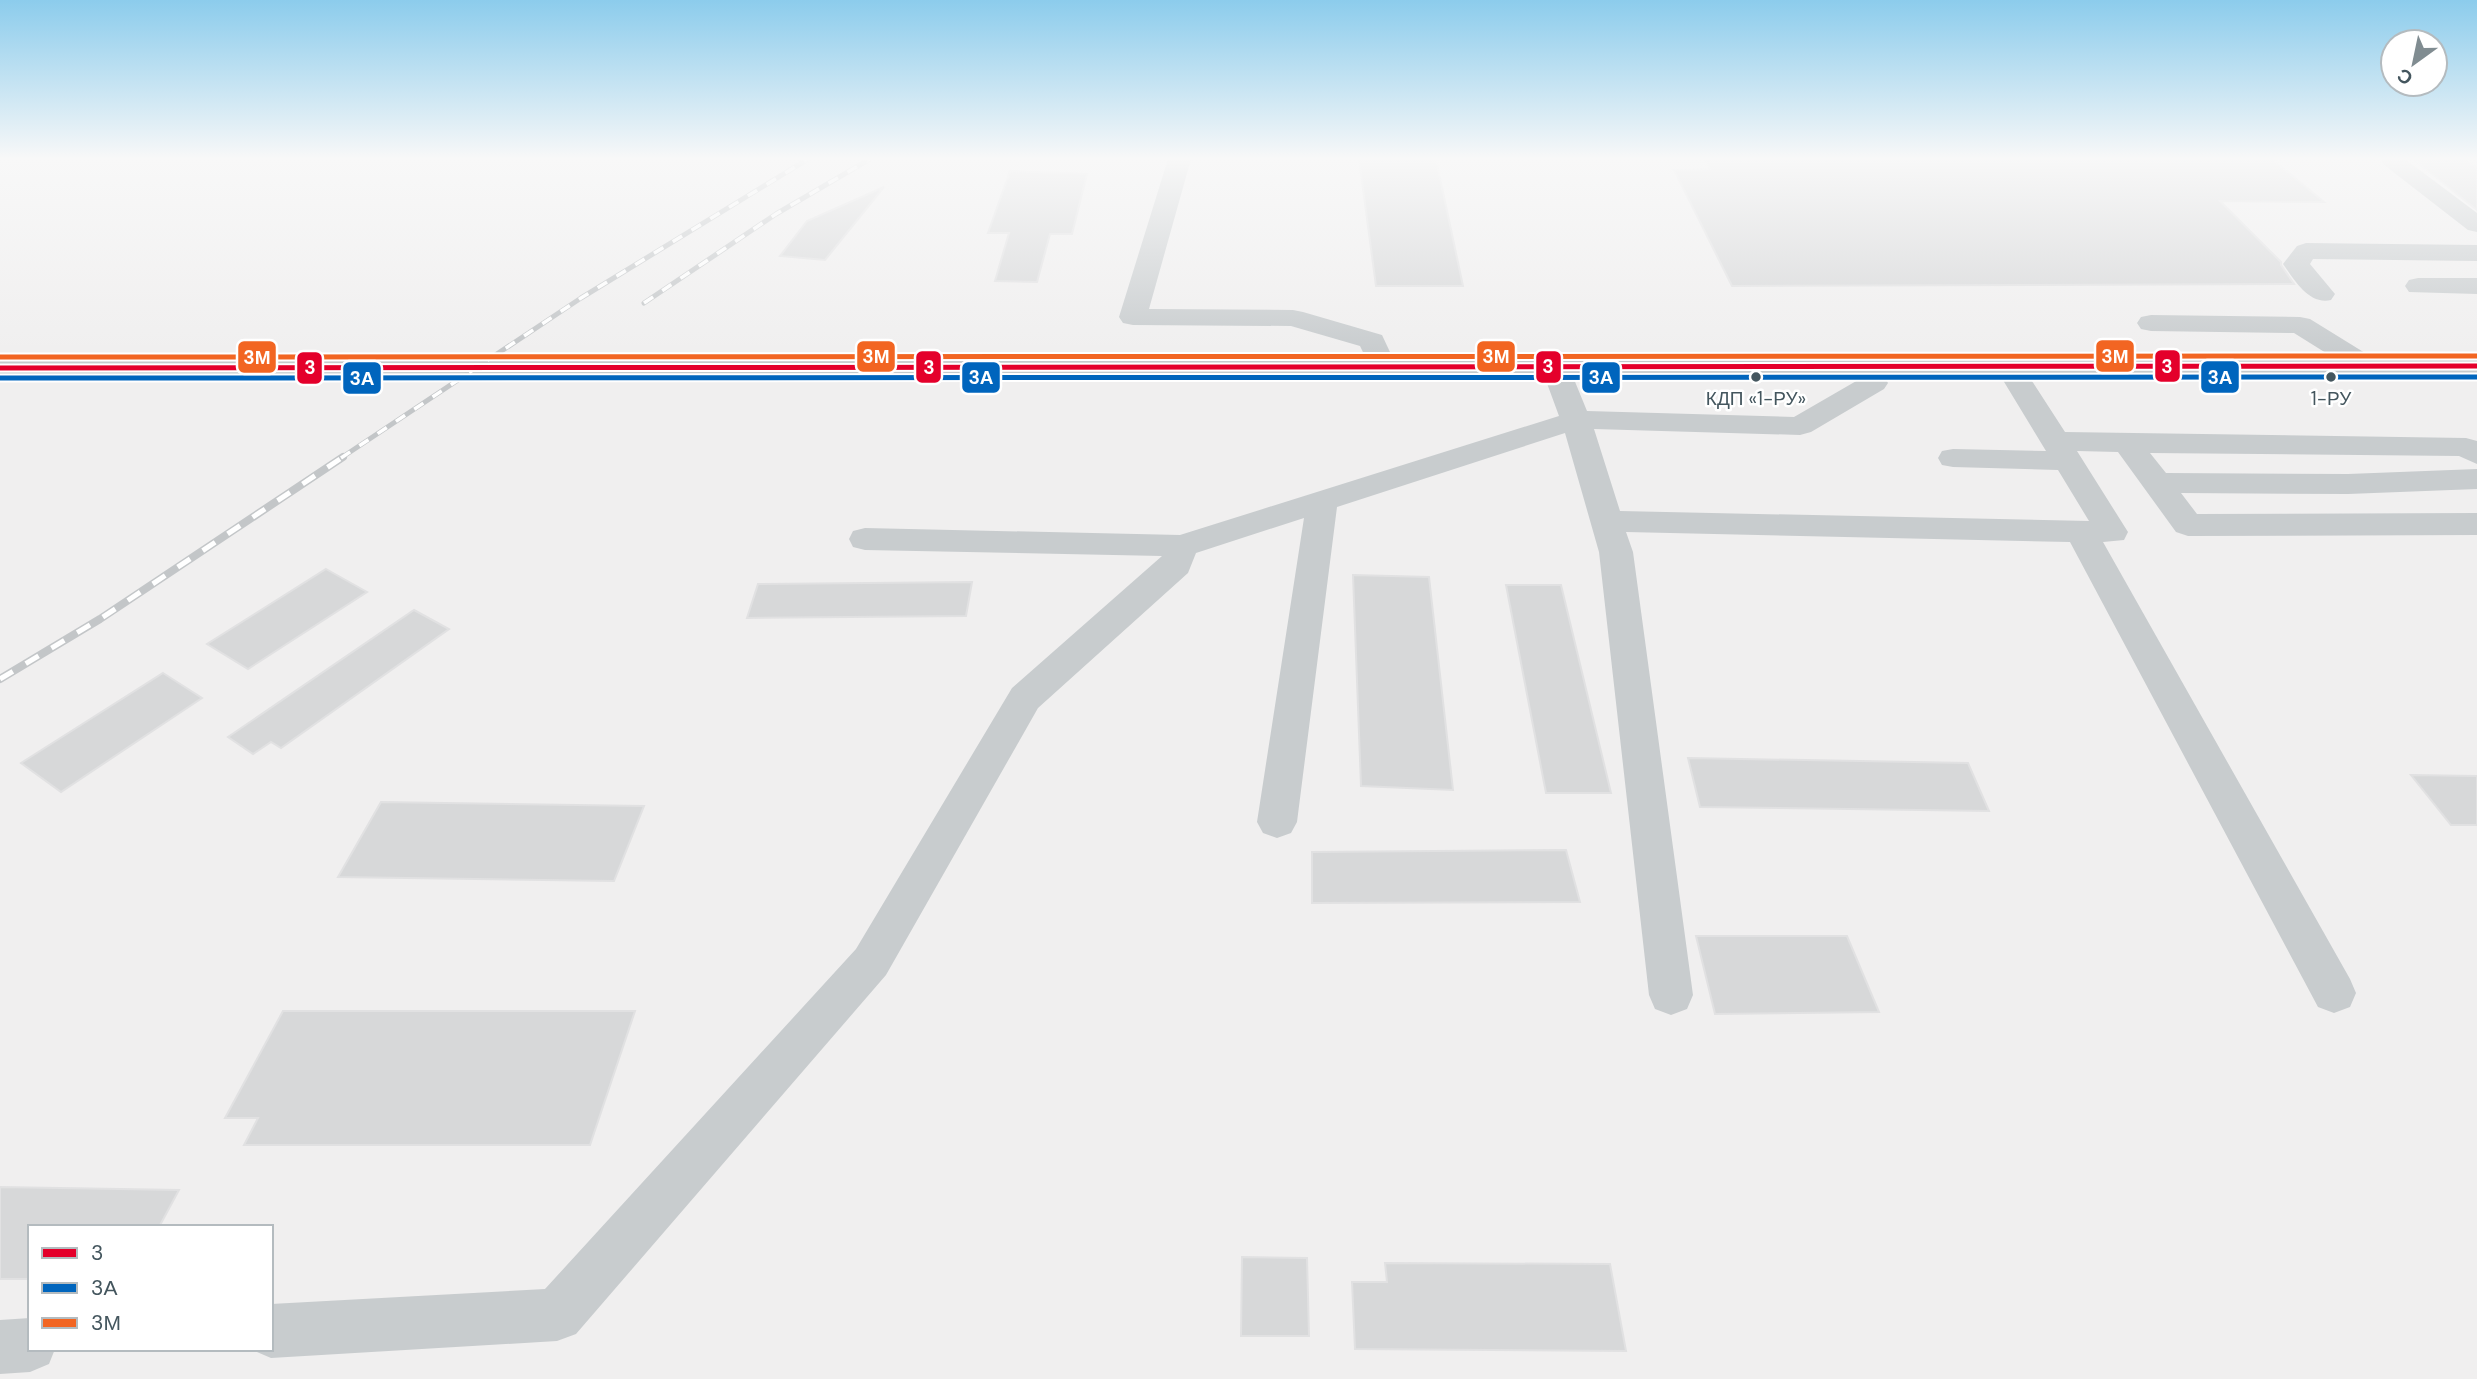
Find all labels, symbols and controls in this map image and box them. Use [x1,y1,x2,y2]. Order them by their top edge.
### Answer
north arrow [2379,28,2449,98]
text: С [2392,62,2418,91]
line badge: 3М [2095,339,2135,373]
line badge: 3М [237,340,277,374]
line badge: 3М [856,340,896,373]
line badge: 3М [1476,340,1516,373]
text: 3М [862,344,890,369]
text: 3М [1482,344,1510,369]
text: 3М [2101,344,2129,369]
text: 3М [243,345,271,370]
line badge: 3 [2154,349,2181,383]
line badge: 3 [915,350,942,384]
line badge: 3 [1535,350,1562,384]
line badge: 3 [296,351,323,385]
text: 3 [1542,354,1554,379]
text: 3 [2161,354,2173,379]
text: 3 [304,355,316,380]
text: 3 [923,355,935,380]
line badge: 3А [2200,360,2240,394]
line badge: 3А [342,361,382,395]
line badge: 3А [961,361,1001,394]
line badge: 3А [1581,361,1621,394]
text: 3А [968,365,994,390]
text: 3А [1588,365,1614,390]
text: 3А [2207,365,2233,390]
text: 3А [349,366,375,391]
marker: КДП «1-РУ» [1749,370,1763,384]
marker: 1-РУ [2324,370,2338,384]
place label: КДП «1-РУ» [1706,386,1806,411]
place label: 1-РУ [2311,386,2352,411]
legend [28,1225,273,1351]
text: 3 [91,1239,103,1267]
text: 3А [91,1274,117,1302]
text: 3М [91,1309,121,1337]

